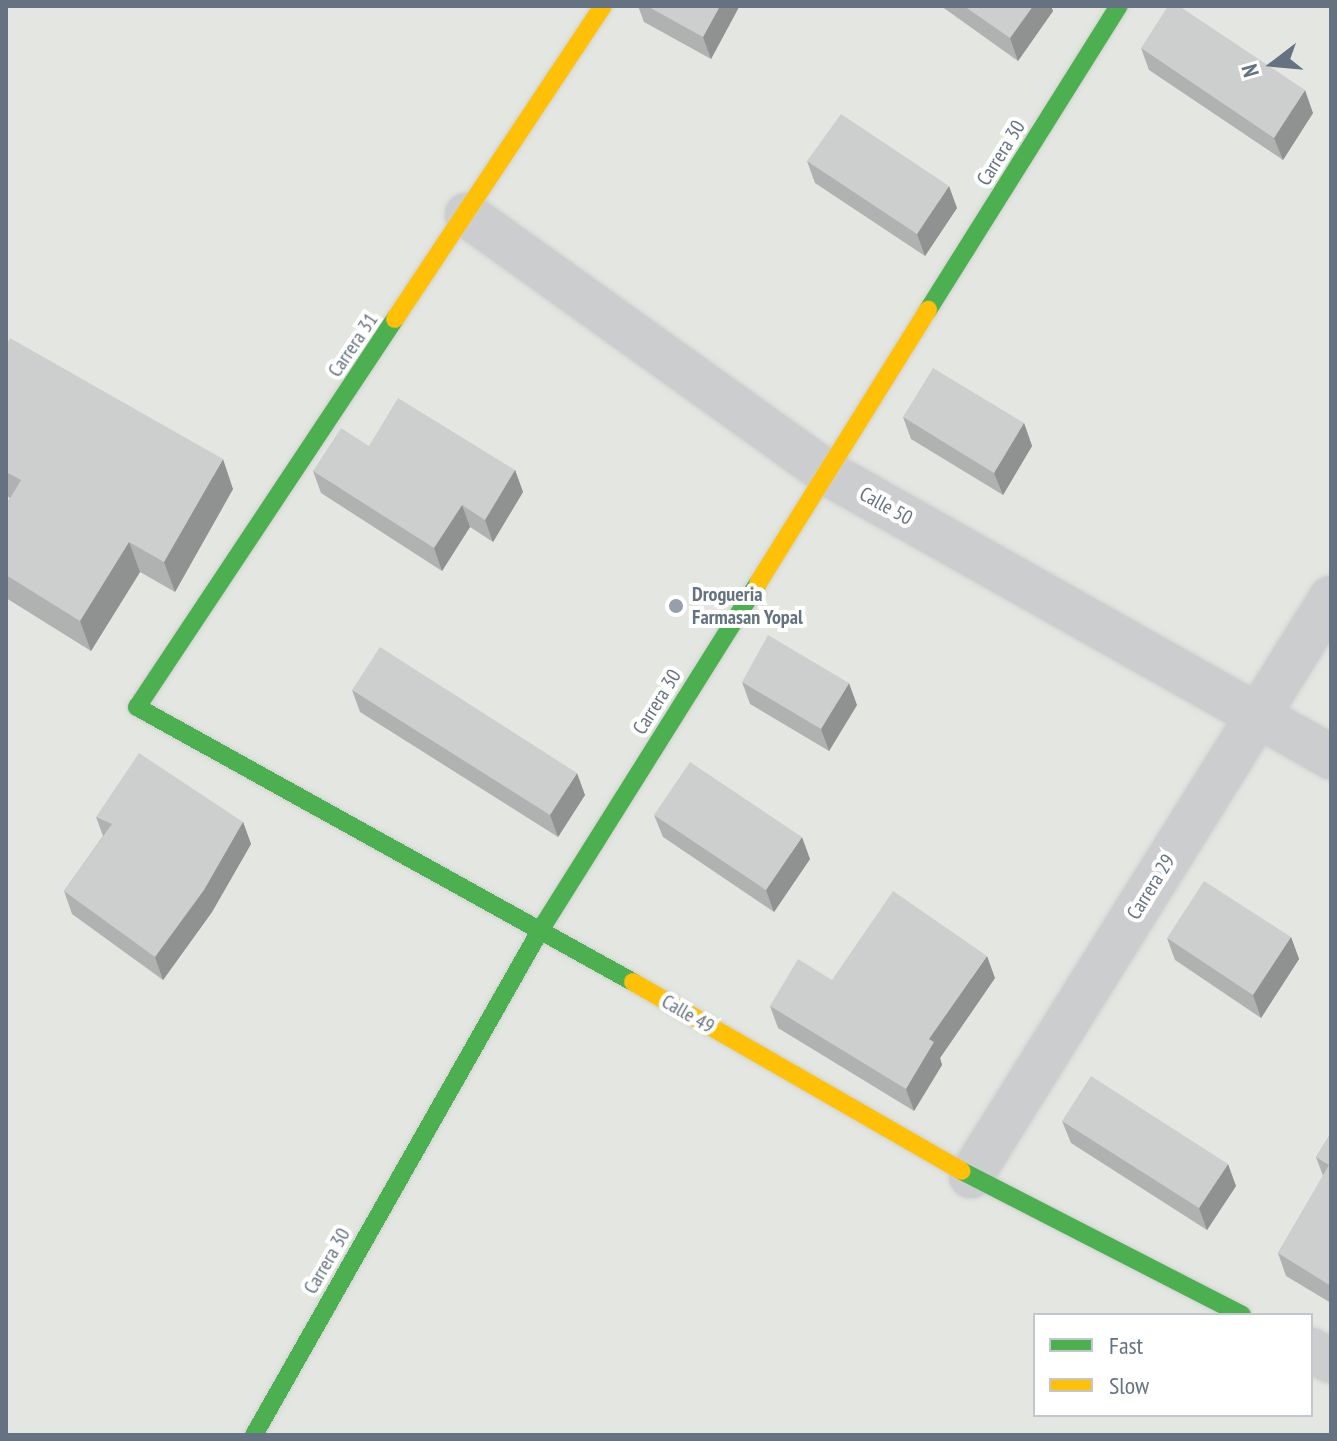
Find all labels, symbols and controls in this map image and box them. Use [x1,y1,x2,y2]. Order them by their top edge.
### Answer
north arrow [1233,24,1313,104]
text: N [1235,61,1265,80]
street label: Carrera 30 [972,116,1030,190]
street label: Carrera 31 [323,309,383,381]
street label: Calle 50 [855,482,917,530]
place label: Drogueria Farmasan Yopal [692,582,803,629]
marker: Drogueria Farmasan Yopal [667,597,685,615]
street label: Carrera 30 [628,665,686,739]
street label: Carrera 29 [1122,850,1180,924]
street label: Calle 49 [657,989,719,1039]
street label: Carrera 30 [299,1224,355,1298]
legend [1033,1313,1313,1417]
text: Fast [1109,1330,1143,1361]
text: Slow [1109,1370,1149,1401]

